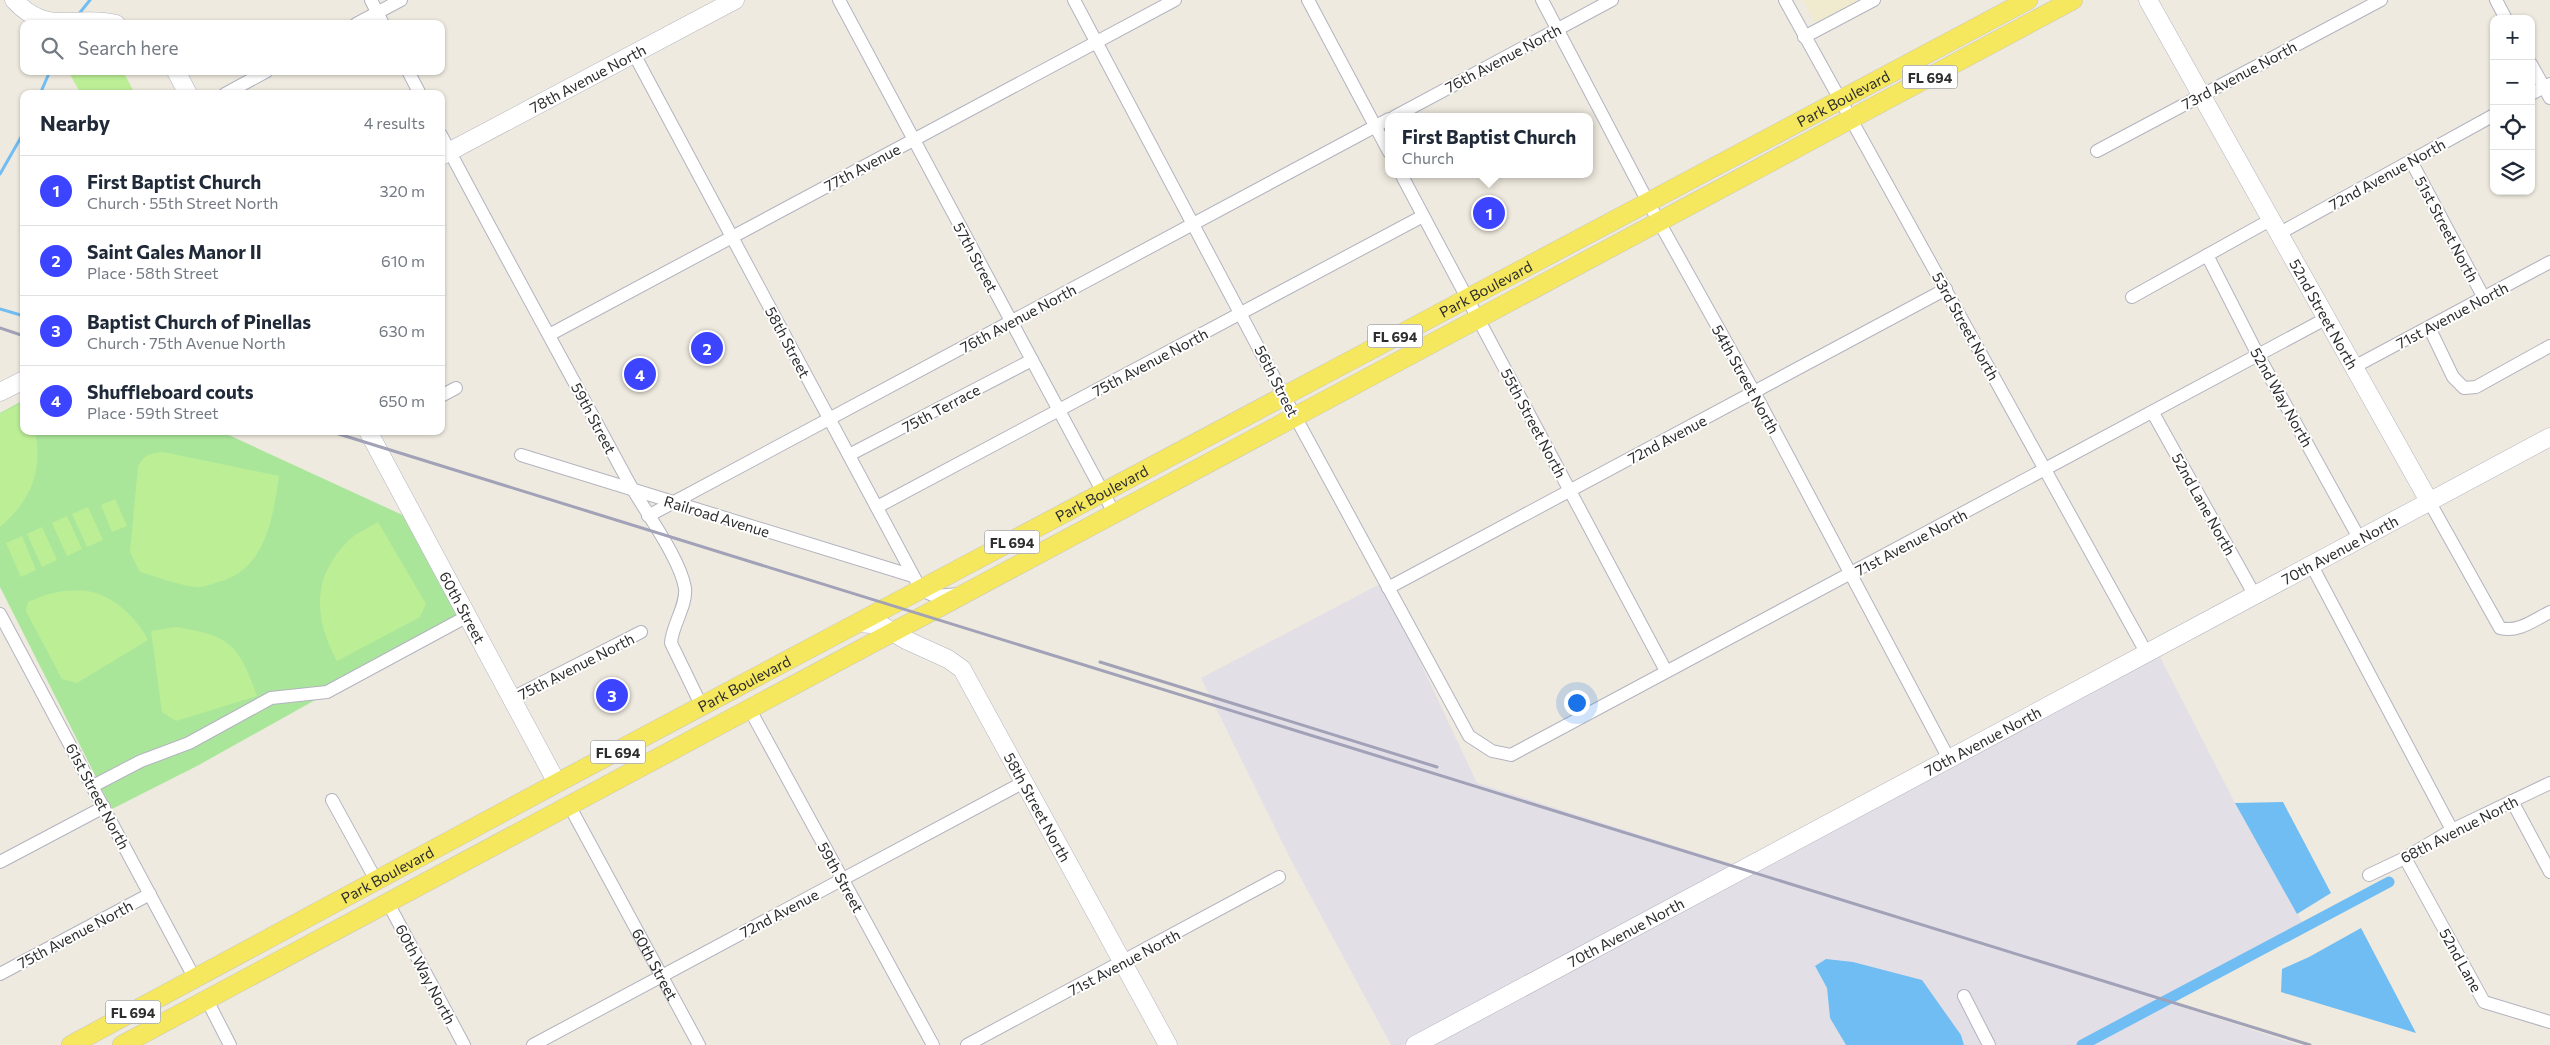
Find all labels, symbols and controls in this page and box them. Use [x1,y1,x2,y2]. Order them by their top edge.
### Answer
map controls [2490,15,2535,195]
button: + [2490,15,2535,60]
search box [20,20,445,75]
street label: 76th Avenue North [1442,20,1564,96]
icon: search [38,34,66,62]
text: Search here [78,36,178,59]
street label: 73rd Avenue North [2178,37,2300,113]
street label: 78th Avenue North [527,40,649,116]
button: − [2490,60,2535,105]
street label: Park Boulevard [1793,66,1893,131]
road number: FL 694 [1902,66,1958,88]
button: locate [2490,105,2535,150]
text: Nearby [40,110,110,135]
text: 4 results [364,113,425,132]
popup [1385,113,1593,178]
text: First Baptist Church [1402,125,1576,148]
street label: 72nd Avenue North [2326,135,2448,213]
street label: 77th Avenue [821,139,903,195]
text: Church [1402,148,1454,167]
button: layers [2490,150,2535,195]
text: First Baptist Church [87,170,261,193]
street label: 51st Street North [2412,173,2482,285]
text: 1 [52,181,60,200]
text: 320 m [380,181,425,200]
text: Church · 55th Street North [87,193,278,212]
pin: 1 [1473,194,1505,232]
street label: 57th Street [950,219,1002,295]
text: Saint Gales Manor II [87,240,262,263]
text: 2 [51,251,61,270]
text: 610 m [381,251,425,270]
street label: 52nd Street North [2286,256,2362,372]
street label: Park Boulevard [1436,257,1535,321]
text: Place · 58th Street [87,263,219,282]
street label: 53rd Street North [1929,269,2003,383]
street label: 71st Avenue North [2393,278,2511,352]
street label: 76th Avenue North [957,280,1079,356]
street label: 58th Street [762,303,814,381]
text: Baptist Church of Pinellas [87,310,311,333]
text: 3 [51,321,61,340]
text: 630 m [379,321,425,340]
street label: 54th Street North [1709,321,1783,437]
street label: 75th Avenue North [1089,324,1211,400]
road number: FL 694 [1368,324,1422,348]
pin: 2 [691,329,723,367]
text: Church · 75th Avenue North [87,333,286,352]
street label: 56th Street [1251,342,1303,420]
street label: 52nd Way North [2247,344,2317,450]
pin: 4 [624,355,656,393]
street label: 55th Street North [1498,365,1570,481]
street label: 59th Street [568,379,620,457]
text: Shuffleboard couts [87,380,254,403]
street label: 75th Terrace [899,380,983,436]
text: 4 [51,391,61,410]
text: 650 m [379,391,425,410]
text: Place · 59th Street [87,403,219,422]
street label: 72nd Avenue [1625,411,1709,467]
street label: 52nd Lane North [2169,450,2239,558]
street label: Park Boulevard [1052,461,1151,525]
street label: Railroad Avenue [662,491,772,541]
street label: 71st Avenue North [1852,505,1970,579]
street label: 70th Avenue North [2278,511,2401,588]
road number: FL 694 [984,530,1040,554]
street label: 60th Street [436,568,489,646]
street label: 75th Avenue North [515,629,637,703]
street label: Park Boulevard [694,651,794,716]
pin: 3 [596,676,628,714]
your location [1564,690,1590,716]
street label: 70th Avenue North [1921,702,2044,779]
street label: 61st Street North [62,740,134,852]
road number: FL 694 [590,740,646,764]
street label: 58th Street North [1001,749,1075,865]
street label: 68th Avenue North [2397,792,2521,866]
street label: 59th Street [814,839,868,915]
street label: Park Boulevard [338,842,436,907]
street label: 72nd Avenue [737,885,821,941]
street label: 70th Avenue North [1564,894,1687,971]
street label: 75th Avenue North [14,896,136,972]
street label: 60th Way North [392,921,460,1027]
street label: 60th Street [628,925,682,1003]
street label: 71st Avenue North [1065,925,1183,999]
street label: 52nd Lane [2436,925,2486,995]
road number: FL 694 [106,1000,160,1024]

